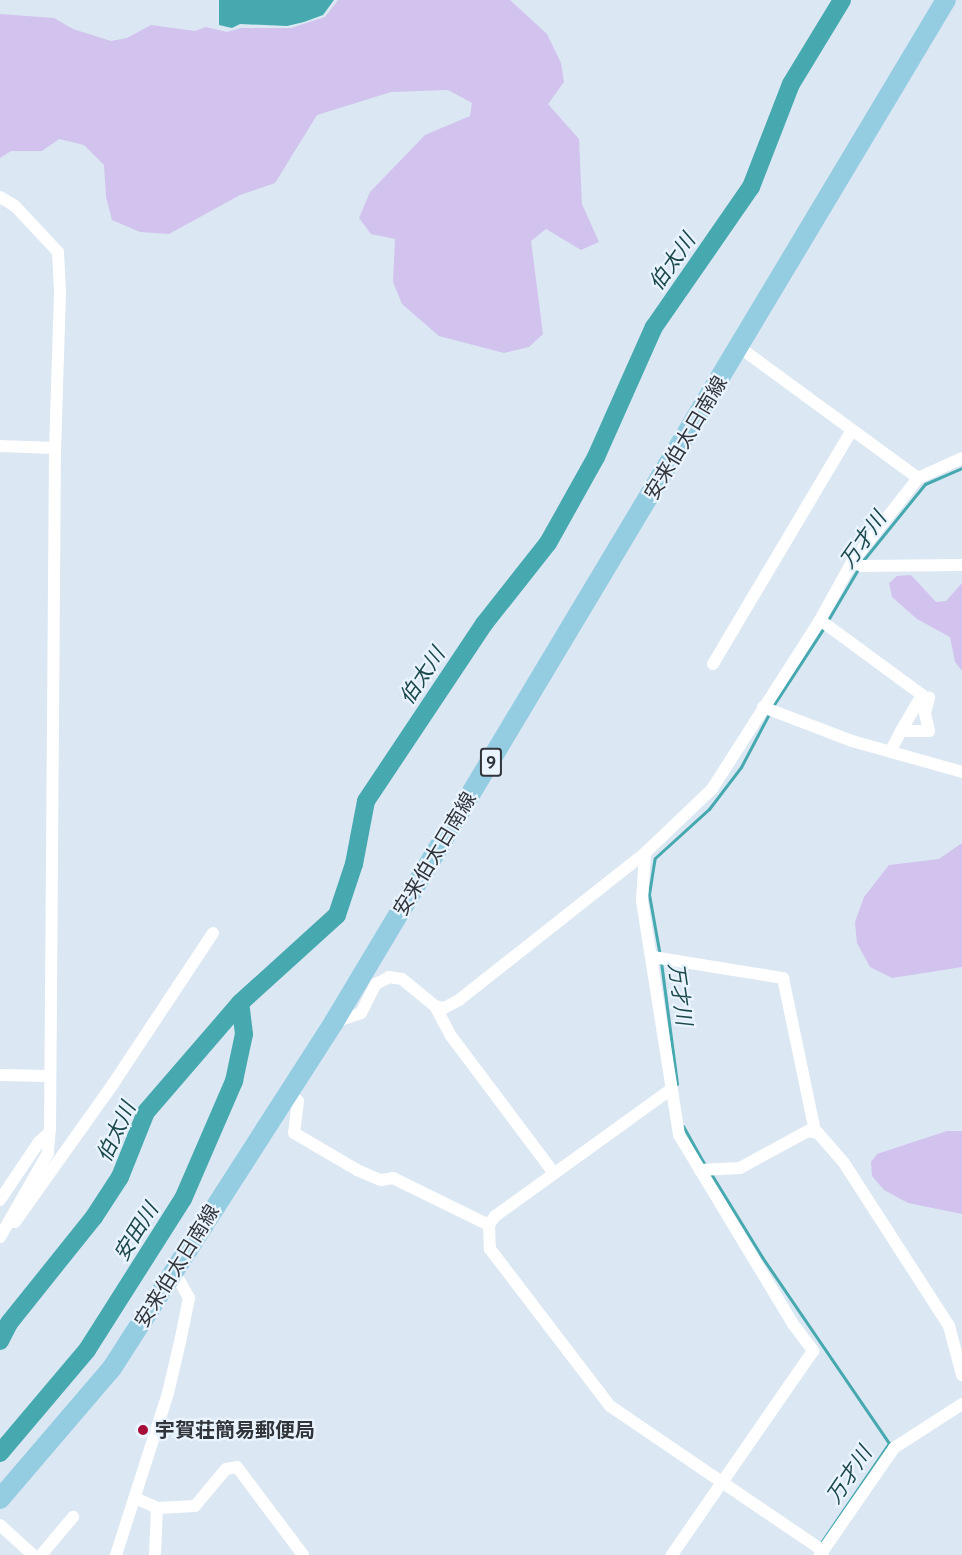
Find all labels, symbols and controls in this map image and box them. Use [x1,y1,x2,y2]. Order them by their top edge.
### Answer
water label: 伯太川 [644,229,700,295]
street label: 安来伯太日南線 [640,372,732,504]
water label: 万才川 [835,507,891,573]
water label: 伯太川 [394,643,450,709]
road number: 9 [479,747,503,777]
street label: 安来伯太日南線 [389,788,481,920]
water label: 万才川 [663,961,697,1027]
water label: 伯太川 [91,1098,141,1166]
water label: 安田川 [109,1199,163,1265]
street label: 安来伯太日南線 [130,1200,224,1332]
place label: 宇賀荘簡易郵便局 [155,1418,315,1442]
marker: 宇賀荘簡易郵便局 [136,1423,150,1437]
water label: 万才川 [821,1442,877,1508]

